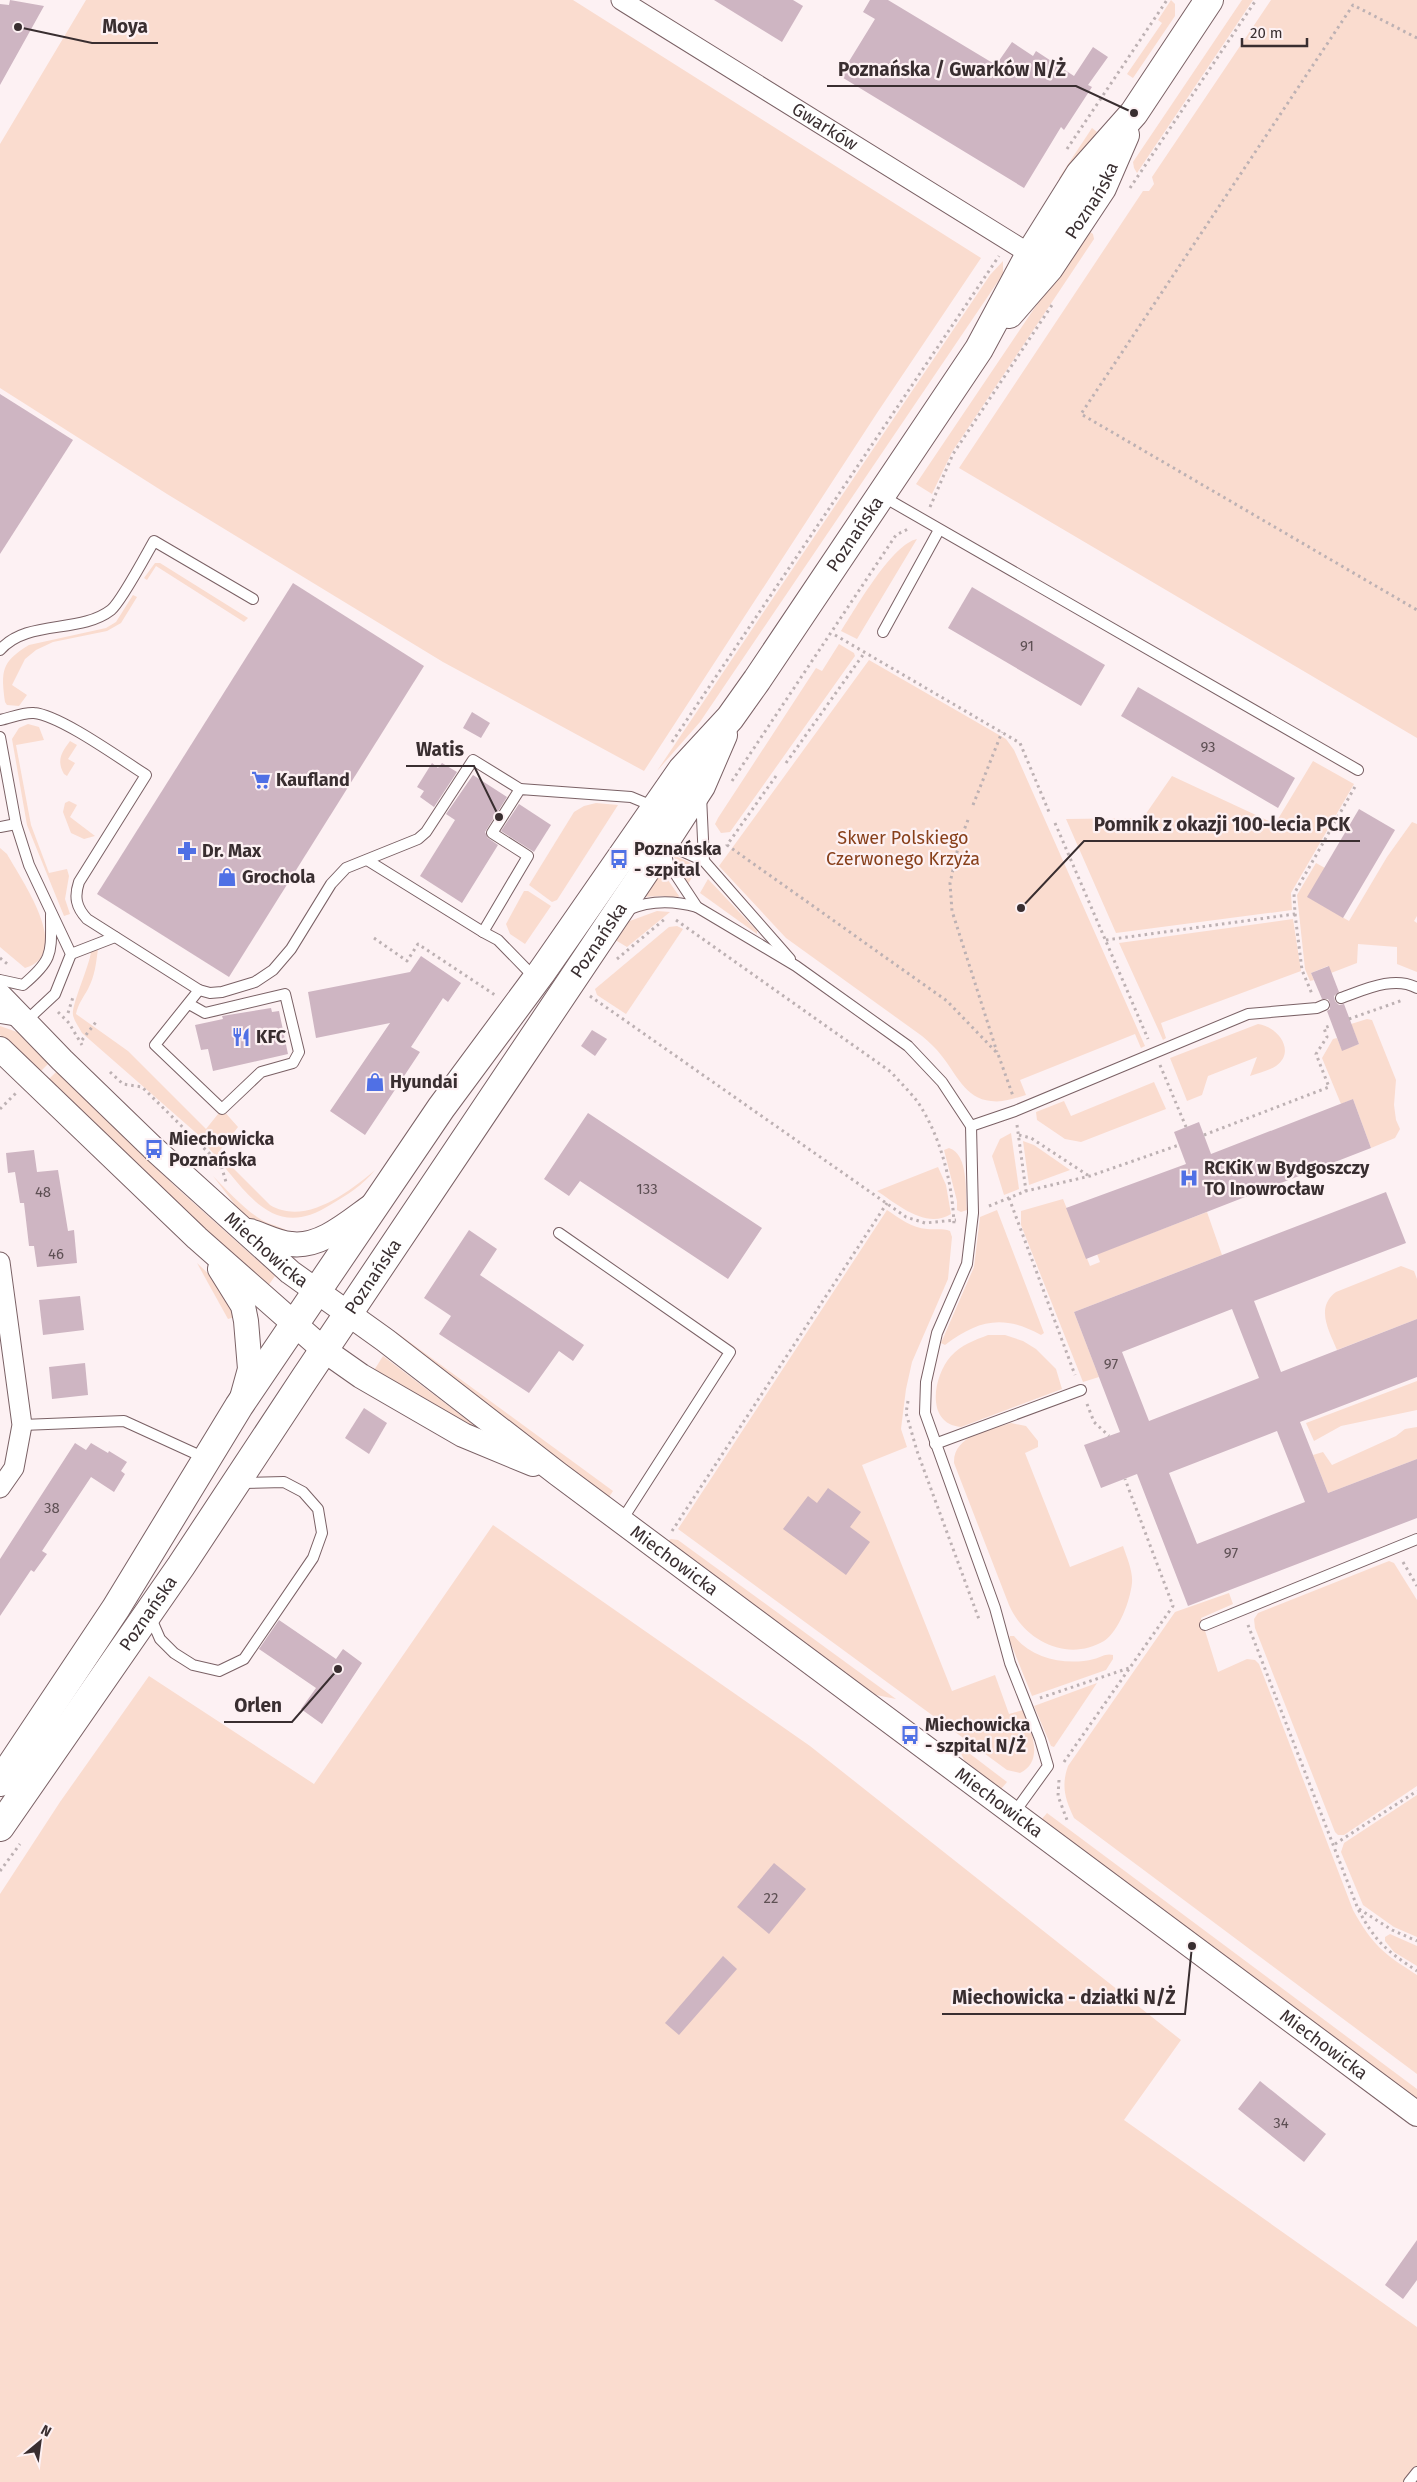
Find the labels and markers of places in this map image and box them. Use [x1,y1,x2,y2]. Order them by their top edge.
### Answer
callout: Moya [92,9,158,43]
callout: Poznańska / Gwarków N/Ż [827,52,1076,86]
callout: Watis [406,732,474,766]
supermarket icon: Kaufland [250,769,272,791]
place label: Kaufland [276,769,350,791]
callout: Pomnik z okazji 100-lecia PCK [1084,807,1360,841]
place label: Poznańska - szpital [634,838,722,881]
pharmacy icon: Dr. Max [176,840,198,862]
place label: Dr. Max [202,840,262,862]
bus stop icon: Poznańska - szpital [608,848,630,870]
shop icon: Grochola [216,866,238,888]
place label: Grochola [242,866,316,888]
restaurant icon: KFC [230,1026,252,1048]
place label: KFC [256,1026,287,1048]
shop icon: Hyundai [364,1071,386,1093]
place label: Hyundai [390,1071,458,1093]
place label: Miechowicka Poznańska [169,1128,275,1171]
bus stop icon: Miechowicka Poznańska [143,1138,165,1160]
place label: RCKiK w Bydgoszczy TO Inowrocław [1204,1157,1370,1200]
hospital icon: RCKiK w Bydgoszczy TO Inowrocław [1178,1167,1200,1189]
callout: Orlen [224,1688,292,1722]
place label: Miechowicka - szpital N/Ż [925,1714,1031,1757]
bus stop icon: Miechowicka - szpital N/Ż [899,1724,921,1746]
callout: Miechowicka - działki N/Ż [942,1980,1185,2014]

